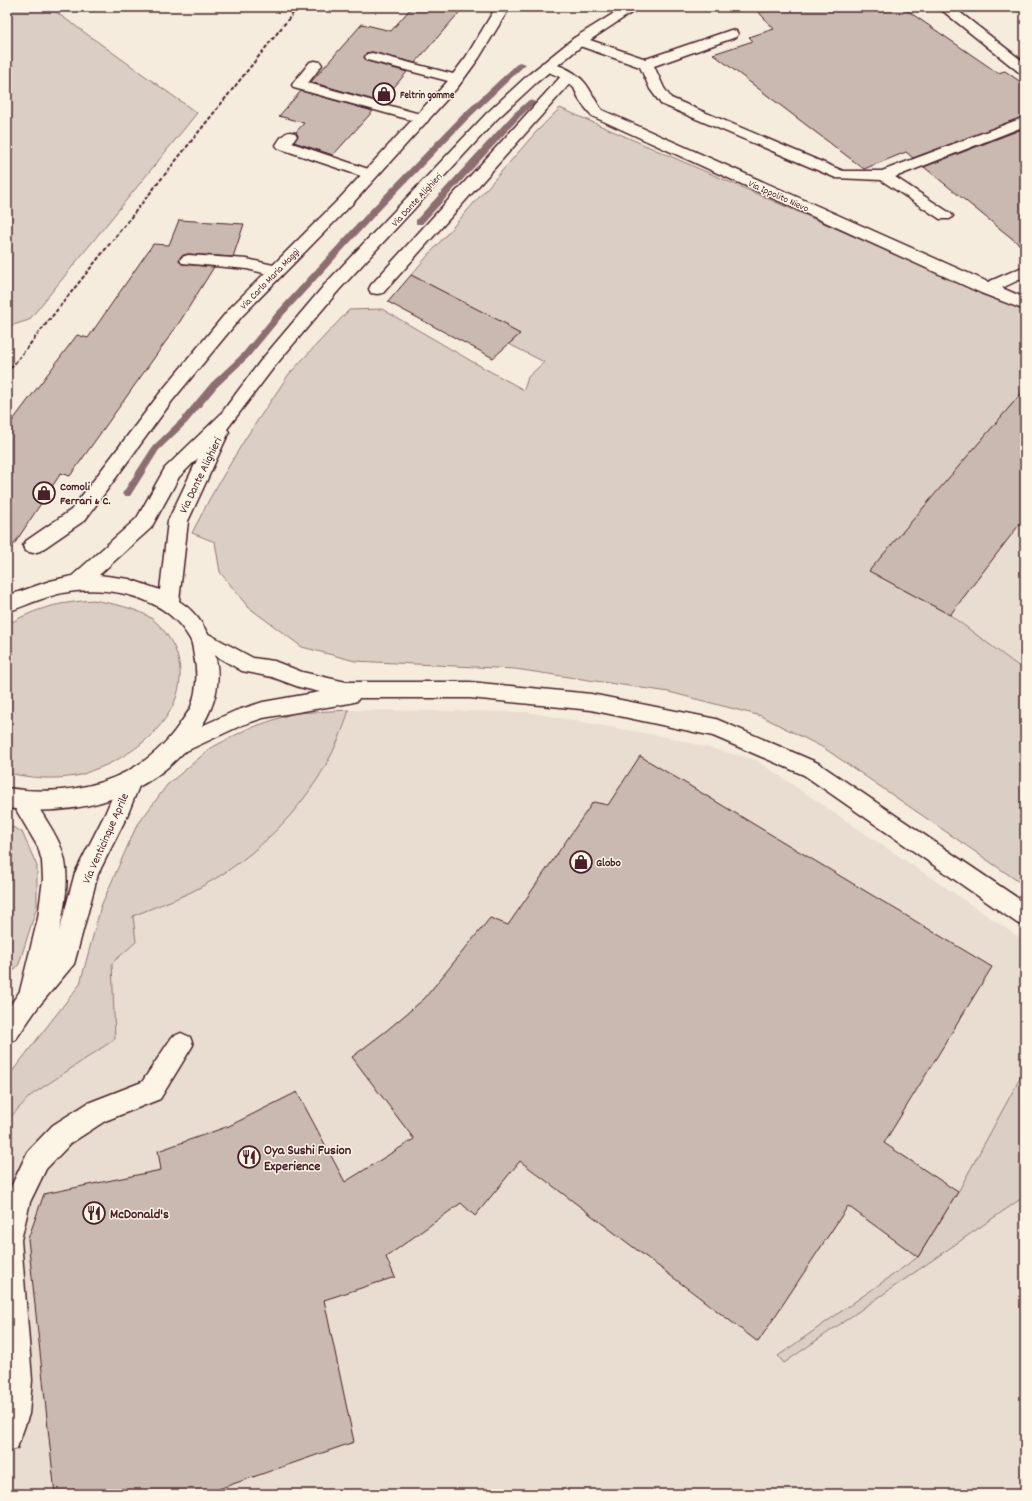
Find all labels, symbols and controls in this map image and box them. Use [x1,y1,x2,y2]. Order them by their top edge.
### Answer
shop icon: Feltrin gomme [371,81,397,107]
place label: Feltrin gomme [400,89,455,103]
street label: Via Dante Alighieri [389,170,446,230]
street label: Via Ippolito Nievo [746,177,811,217]
street label: Via Carlo Maria Maggi [238,246,303,313]
street label: Via Dante Alighieri [176,435,227,517]
place label: Comoli Ferrari & C. [60,479,111,510]
shop icon: Comoli Ferrari & C. [31,480,57,506]
street label: Via Venticinque Aprile [79,791,134,887]
shop icon: Globo [568,849,594,875]
place label: Globo [596,855,621,872]
place label: Oya Sushi Fusion Experience [264,1141,352,1177]
restaurant icon: Oya Sushi Fusion Experience [236,1144,262,1170]
restaurant icon: McDonald's [81,1200,107,1226]
place label: McDonald's [110,1205,169,1225]

